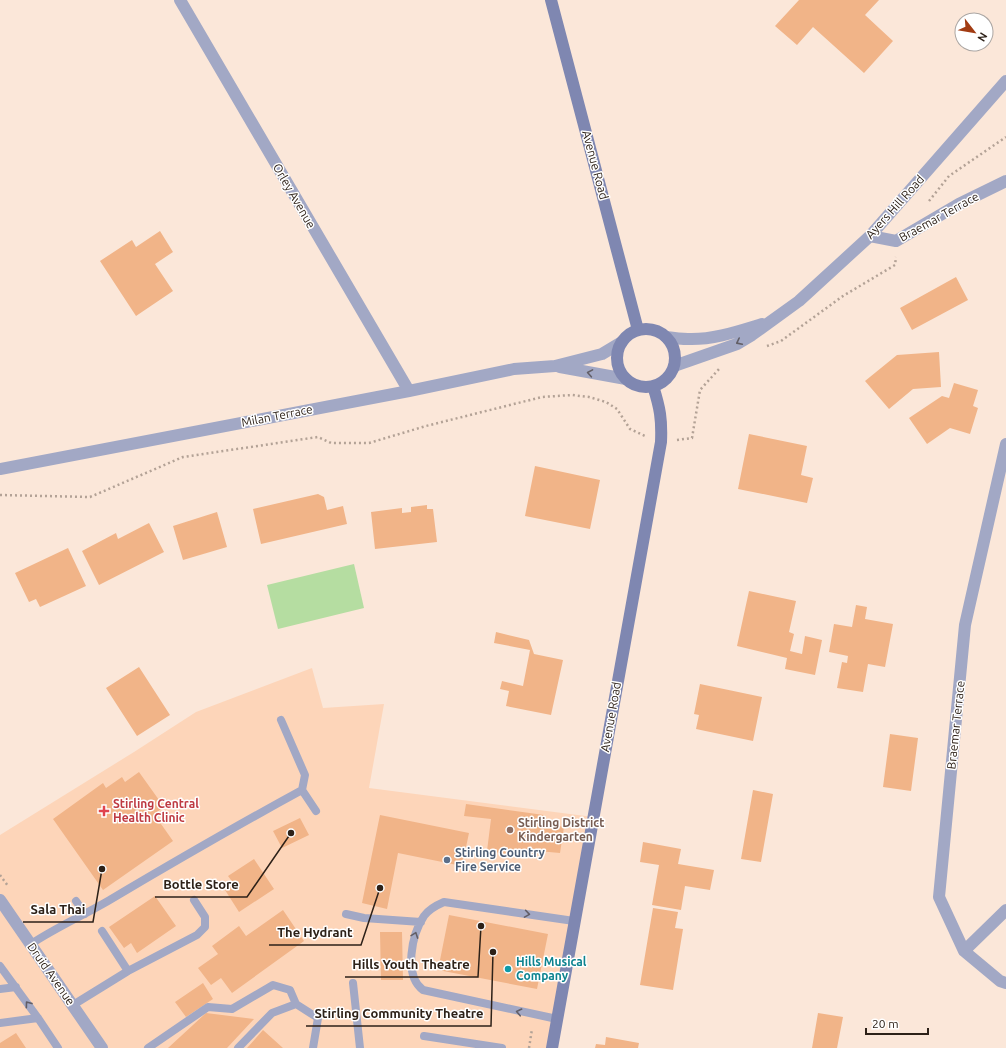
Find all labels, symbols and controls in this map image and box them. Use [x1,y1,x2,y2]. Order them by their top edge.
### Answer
north arrow [954,12,994,52]
text: N [975,31,990,44]
street label: Avenue Road [580,129,611,201]
street label: Orley Avenue [271,161,318,230]
street label: Ayers Hill Road [863,172,926,241]
street label: Braemar Terrace [897,189,981,244]
one-way arrow [735,337,743,345]
one-way arrow [587,369,593,377]
street label: Milan Terrace [240,402,314,429]
street label: Braemar Terrace [944,680,967,770]
street label: Avenue Road [598,681,623,753]
place label: Stirling Central Health Clinic [113,797,199,824]
marker: Stirling Central Health Clinic [98,805,110,817]
place label: Stirling District Kindergarten [518,816,604,843]
marker: Stirling District Kindergarten [505,825,515,835]
place label: Stirling Country Fire Service [455,846,545,873]
marker: Stirling Country Fire Service [442,855,452,865]
callout: Bottle Store [155,872,247,897]
text: Bottle Store [163,877,239,891]
callout: Sala Thai [23,897,93,922]
text: Sala Thai [31,902,85,916]
one-way arrow [524,909,530,918]
callout: The Hydrant [269,920,361,945]
text: The Hydrant [277,925,353,939]
one-way arrow [411,932,419,939]
street label: Druid Avenue [25,940,78,1007]
callout: Hills Youth Theatre [345,952,478,977]
place label: Hills Musical Company [516,955,587,982]
text: Hills Youth Theatre [352,957,470,971]
marker: Hills Musical Company [503,964,513,974]
callout: Stirling Community Theatre [306,1001,491,1026]
one-way arrow [26,1002,33,1009]
text: Stirling Community Theatre [314,1006,484,1020]
one-way arrow [516,1008,522,1016]
scale bar [866,1010,928,1036]
text: 20 m [872,1017,899,1030]

